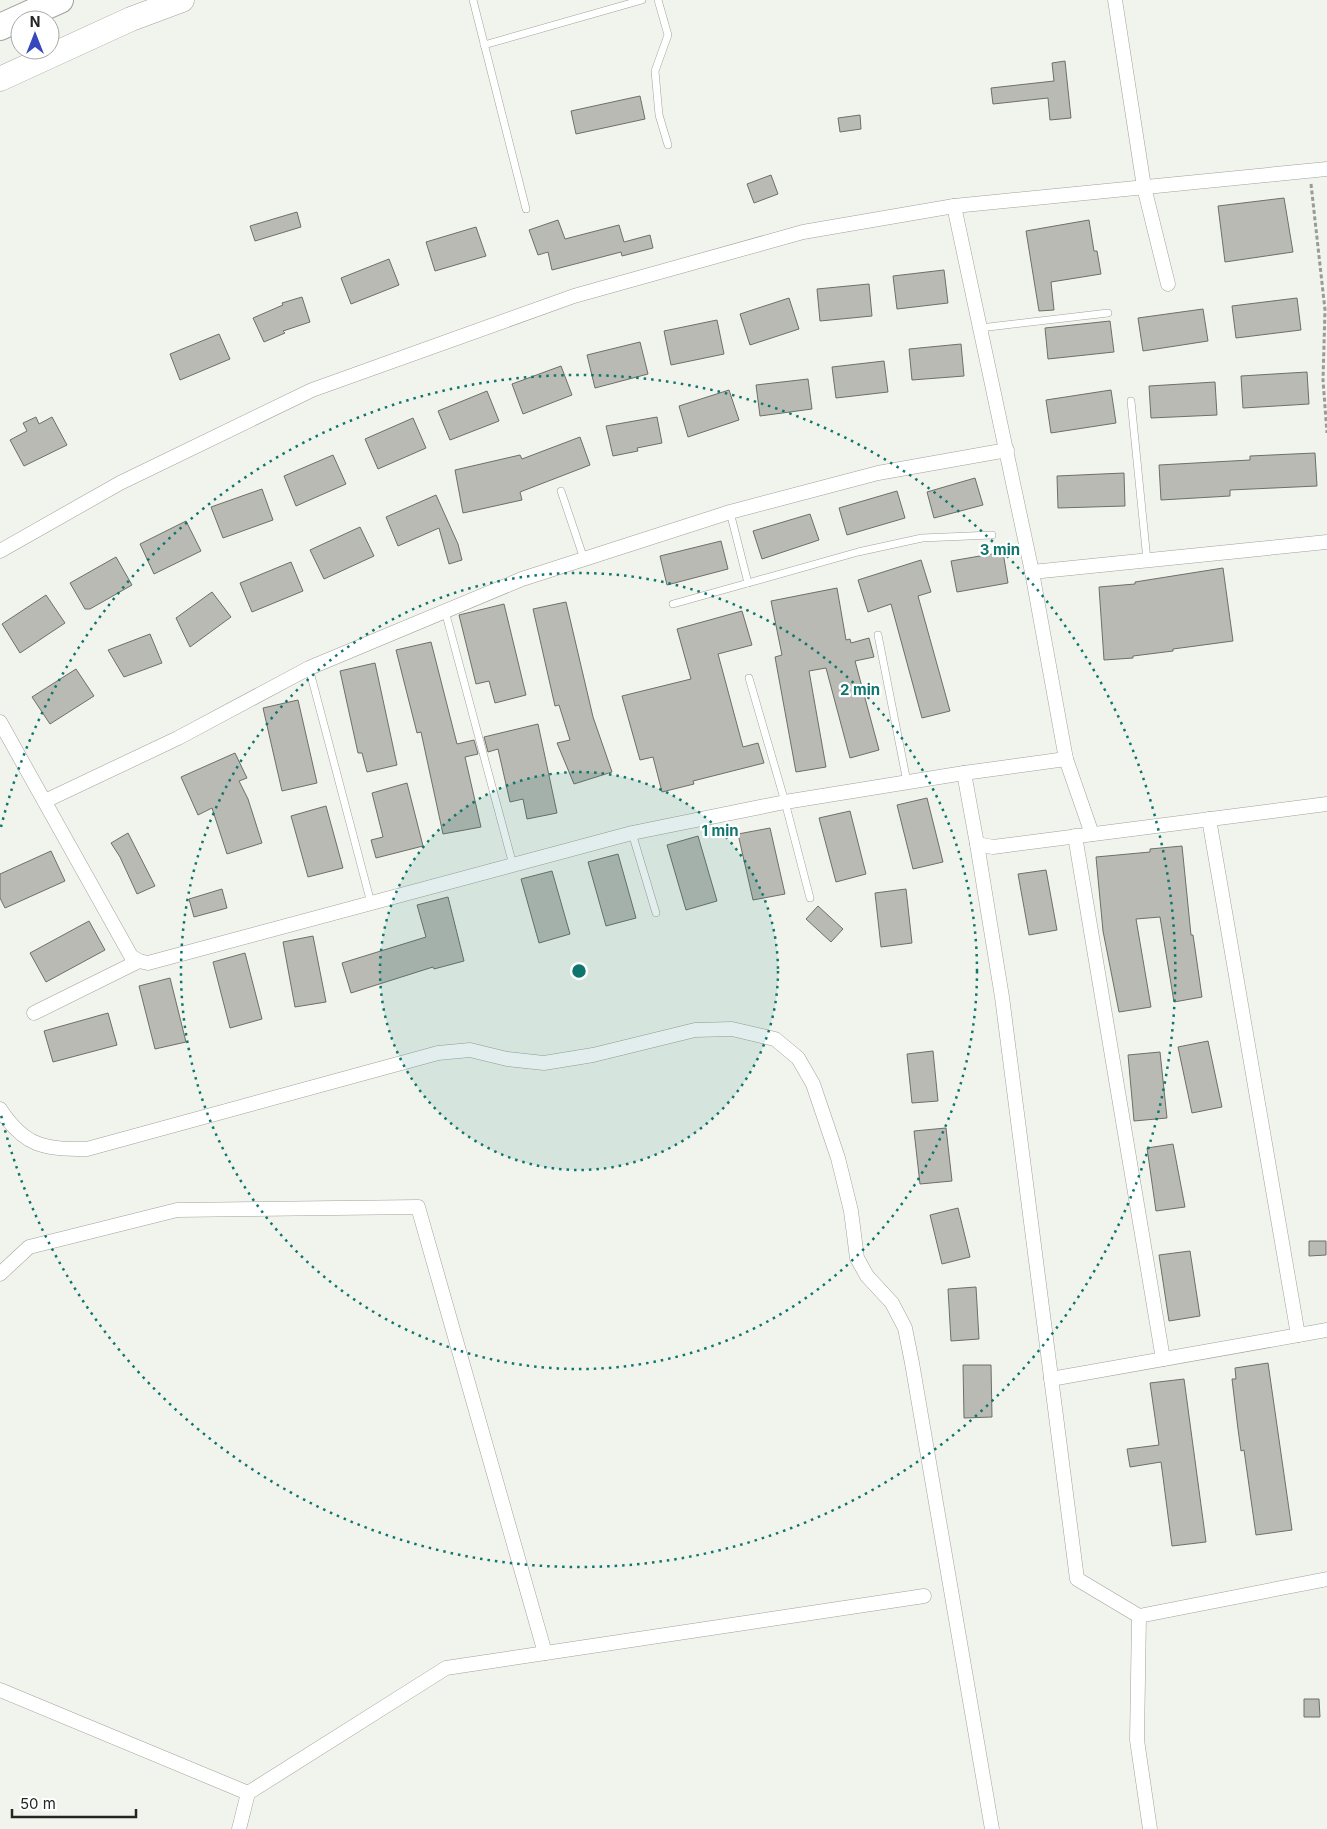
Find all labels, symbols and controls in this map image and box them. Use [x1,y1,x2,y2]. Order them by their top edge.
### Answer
north arrow [10,10,60,60]
text: N [30,13,40,30]
text: 3 min [980,540,1020,559]
text: 2 min [840,680,880,699]
text: 1 min [701,821,739,840]
centre of rings [570,962,588,980]
scale bar [12,1786,136,1818]
text: 50 m [20,1794,56,1813]

